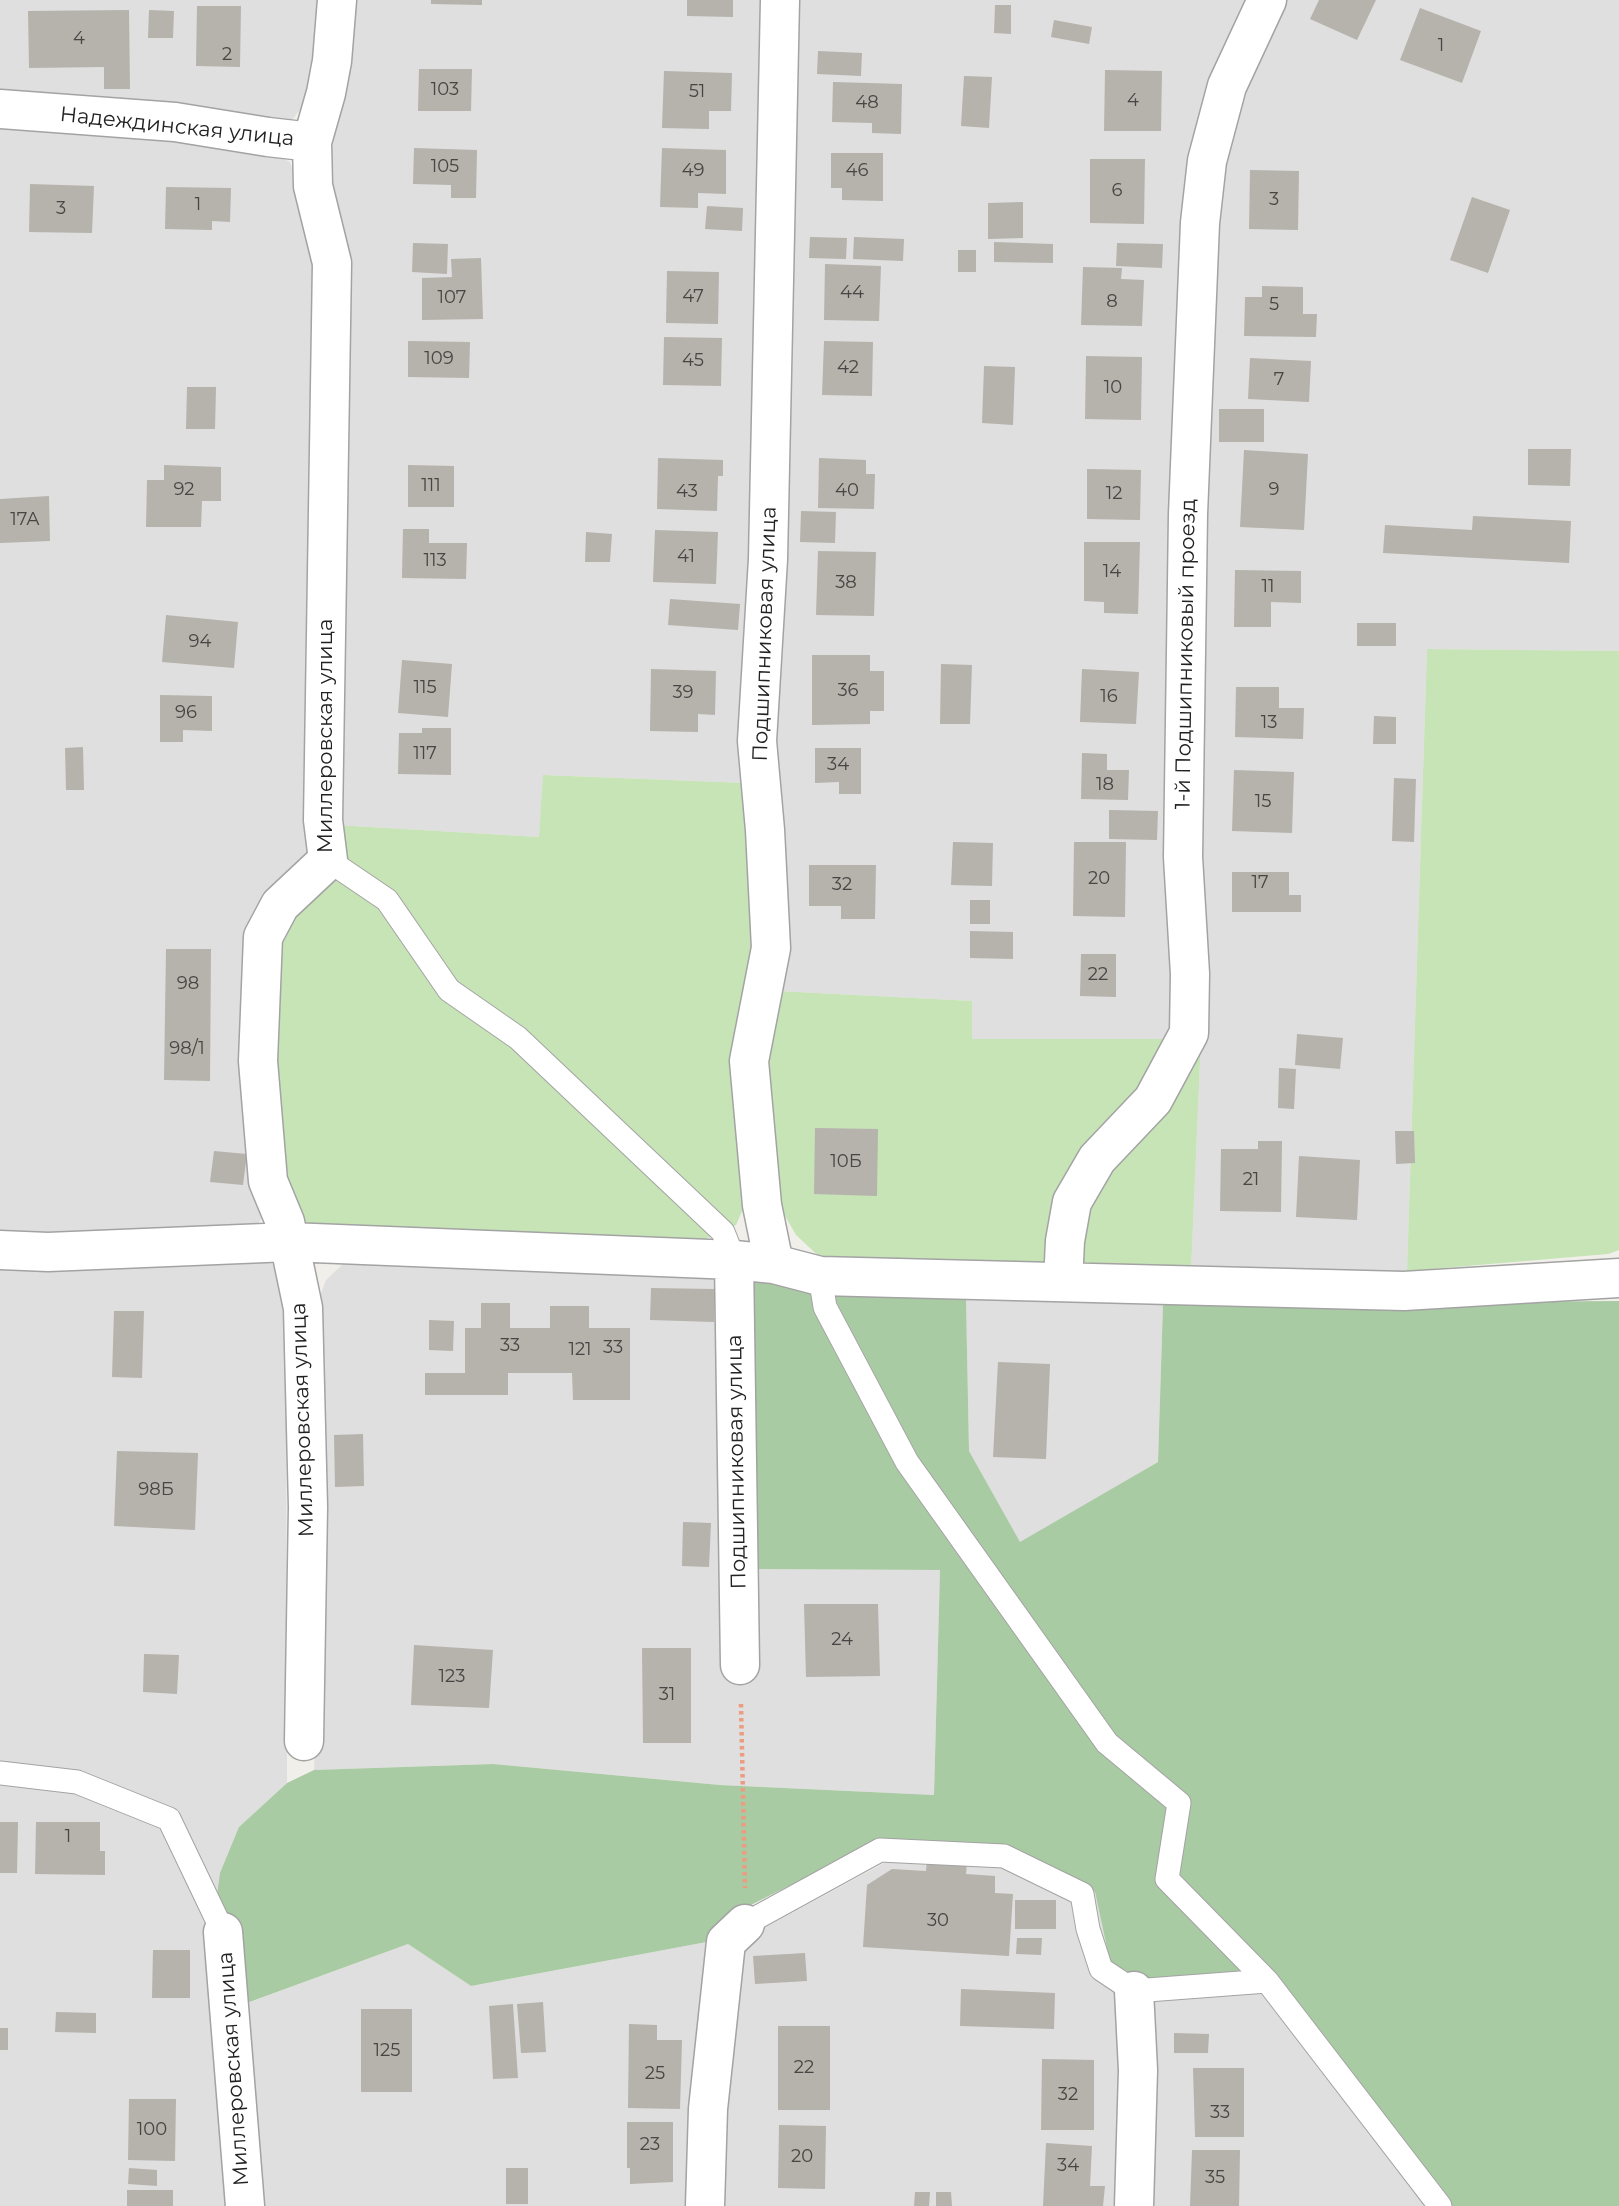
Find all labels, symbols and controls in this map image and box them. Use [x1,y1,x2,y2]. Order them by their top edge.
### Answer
house number: 4 [73,28,85,50]
house number: 1 [1438,35,1444,57]
house number: 2 [222,44,232,66]
house number: 103 [431,79,459,101]
house number: 51 [689,81,705,103]
house number: 4 [1127,90,1139,112]
house number: 48 [855,92,879,114]
street label: Надеждинская улица [59,102,295,152]
house number: 105 [431,156,459,178]
house number: 49 [682,160,704,182]
house number: 46 [846,160,868,182]
house number: 6 [1112,180,1122,202]
house number: 3 [1269,189,1279,211]
house number: 1 [195,194,201,216]
house number: 3 [56,198,66,220]
house number: 44 [840,282,864,304]
house number: 47 [682,286,704,308]
house number: 107 [438,287,466,309]
house number: 8 [1106,291,1118,313]
house number: 5 [1269,294,1279,316]
house number: 109 [424,348,454,370]
house number: 45 [682,350,704,372]
house number: 42 [837,357,859,379]
house number: 7 [1274,369,1284,391]
house number: 10 [1104,377,1122,399]
house number: 111 [421,475,441,497]
house number: 92 [173,479,195,501]
house number: 9 [1269,479,1279,501]
house number: 40 [835,480,859,502]
house number: 43 [676,481,698,503]
house number: 12 [1106,483,1122,505]
street label: 1-й Подшипниковый проезд [1171,498,1201,810]
street label: Подшипниковая улица [748,506,782,762]
house number: 17А [10,509,40,531]
house number: 41 [677,546,695,568]
house number: 113 [423,550,447,572]
house number: 14 [1103,561,1121,583]
house number: 38 [835,572,857,594]
house number: 11 [1262,576,1274,598]
street label: Миллеровская улица [313,619,339,853]
house number: 94 [189,631,211,653]
house number: 115 [413,677,437,699]
house number: 36 [837,680,859,702]
house number: 39 [672,682,694,704]
house number: 16 [1100,686,1118,708]
house number: 96 [175,702,197,724]
house number: 13 [1261,712,1277,734]
house number: 117 [413,743,437,765]
house number: 34 [827,754,849,776]
house number: 18 [1096,774,1114,796]
house number: 15 [1255,791,1271,813]
house number: 20 [1088,868,1110,890]
house number: 17 [1251,872,1269,894]
house number: 32 [832,874,852,896]
house number: 22 [1088,964,1108,986]
house number: 98 [177,973,199,995]
house number: 98/1 [169,1038,205,1060]
house number: 10Б [830,1151,862,1173]
house number: 21 [1243,1169,1259,1191]
street label: Миллеровская улица [286,1302,320,1538]
street label: Подшипниковая улица [722,1334,752,1590]
house number: 33 [500,1335,520,1357]
house number: 33 [603,1337,623,1359]
house number: 121 [568,1339,592,1361]
house number: 98Б [138,1479,174,1501]
house number: 24 [831,1629,853,1651]
house number: 123 [439,1666,465,1688]
house number: 31 [659,1684,675,1706]
house number: 1 [65,1826,71,1848]
house number: 30 [927,1910,949,1932]
street label: Миллеровская улица [213,1951,255,2187]
house number: 125 [374,2040,400,2062]
house number: 22 [794,2057,814,2079]
house number: 25 [645,2063,665,2085]
house number: 32 [1058,2084,1078,2106]
house number: 33 [1210,2102,1230,2124]
house number: 100 [137,2119,167,2141]
house number: 23 [640,2134,660,2156]
house number: 20 [791,2146,813,2168]
house number: 34 [1057,2155,1079,2177]
house number: 35 [1205,2167,1225,2189]

